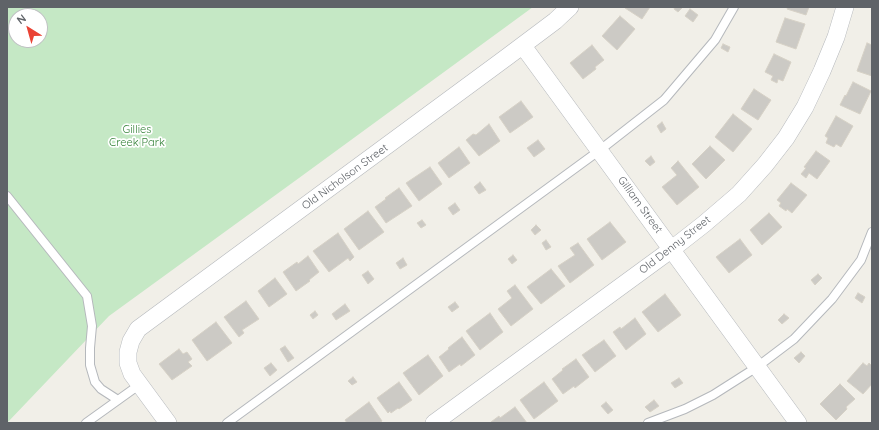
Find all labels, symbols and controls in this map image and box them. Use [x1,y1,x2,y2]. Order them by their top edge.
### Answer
north arrow [8,8,48,48]
text: N [14,11,29,27]
park label: Gillies Creek Park [109,123,165,149]
street label: Old Nicholson Street [299,141,391,213]
street label: Gilliam Street [615,174,665,236]
street label: Old Denny Street [637,213,713,277]

